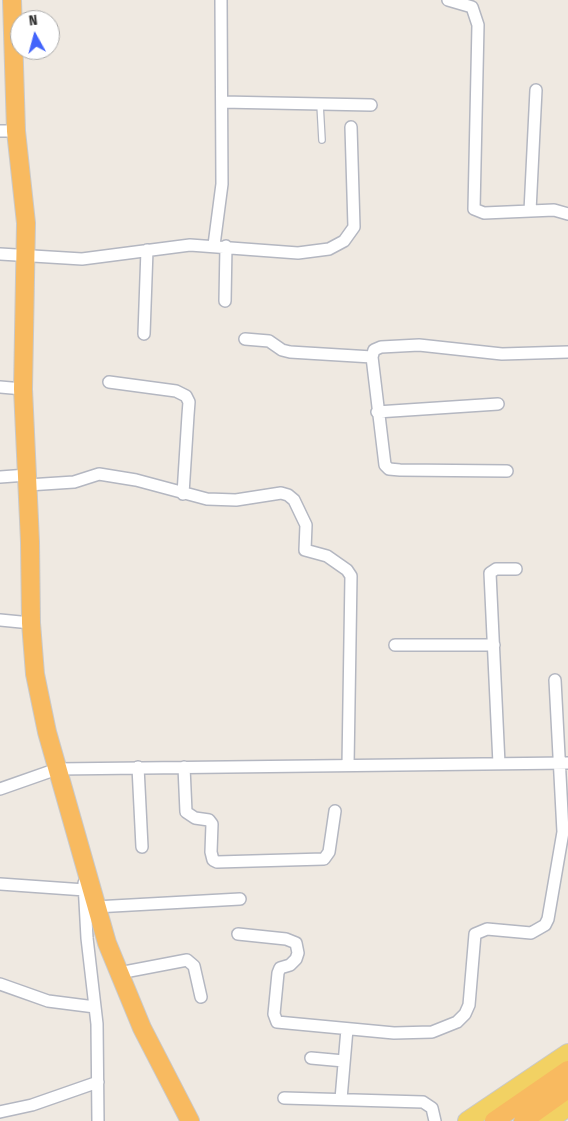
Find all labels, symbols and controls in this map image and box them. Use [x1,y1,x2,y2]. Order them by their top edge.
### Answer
north arrow [10,10,60,60]
text: N [28,12,38,30]

